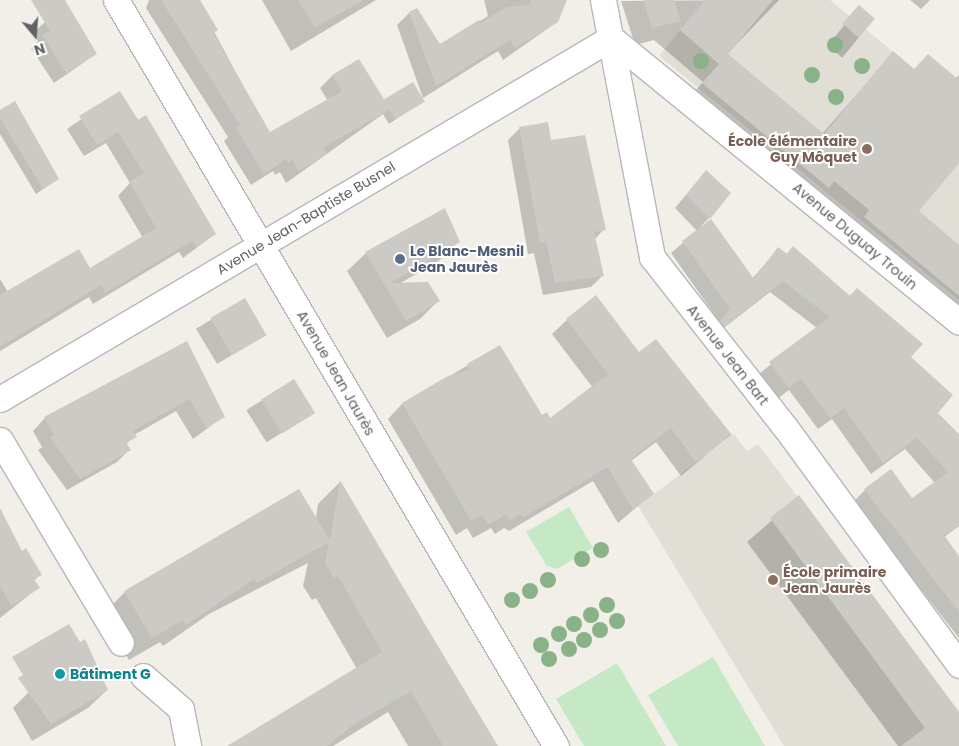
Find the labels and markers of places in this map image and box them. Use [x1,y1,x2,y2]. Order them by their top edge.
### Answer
place label: École élémentaire Guy Môquet [728,133,857,166]
marker: École élémentaire Guy Môquet [861,143,873,155]
place label: Le Blanc-Mesnil Jean Jaurès [410,243,524,276]
marker: Le Blanc-Mesnil Jean Jaurès [394,253,406,265]
place label: École primaire Jean Jaurès [783,564,886,596]
marker: École primaire Jean Jaurès [767,574,779,586]
place label: Bâtiment G [70,666,151,682]
marker: Bâtiment G [54,668,66,680]

